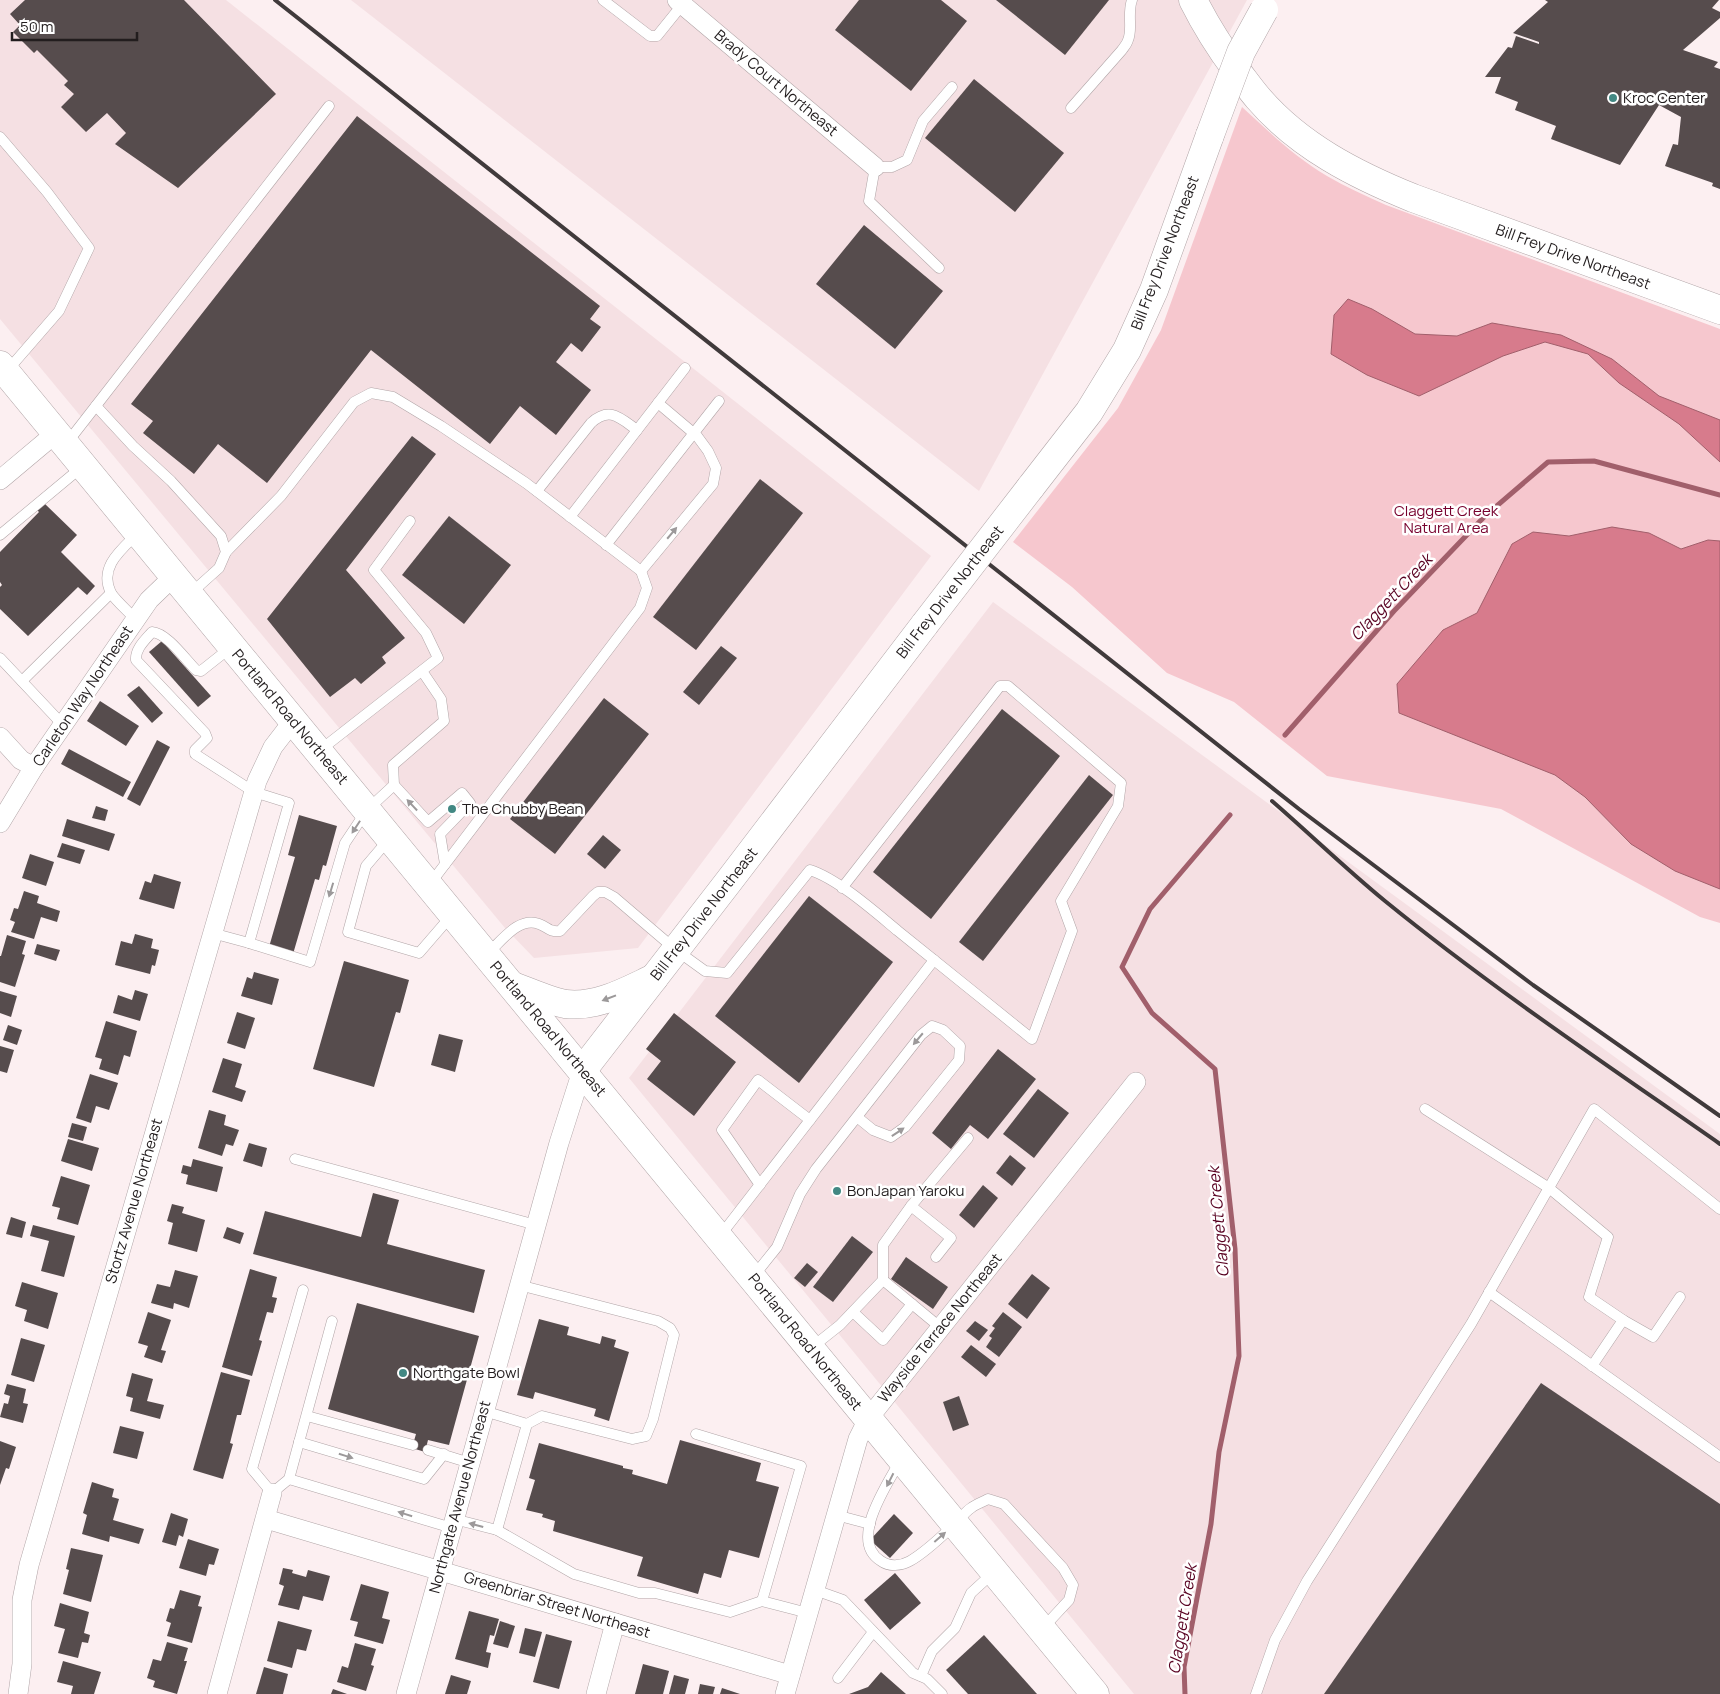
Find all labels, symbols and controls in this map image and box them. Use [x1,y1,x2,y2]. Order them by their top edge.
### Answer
scale bar [12,10,138,42]
text: 50 m [20,16,54,37]
street label: Brady Court Northeast [710,25,843,141]
place label: Kroc Center [1623,87,1706,108]
marker: Kroc Center [1607,92,1619,104]
street label: Bill Frey Drive Northeast [1125,173,1204,333]
street label: Bill Frey Drive Northeast [1493,219,1654,294]
park label: Claggett Creek Natural Area [1394,500,1499,538]
street label: Bill Frey Drive Northeast [891,521,1008,663]
one-way arrow [666,527,677,540]
water label: Claggett Creek [1345,547,1438,645]
street label: Carleton Way Northeast [28,621,138,770]
street label: Portland Road Northeast [227,645,353,789]
place label: The Chubby Bean [462,798,584,819]
one-way arrow [406,800,418,812]
marker: The Chubby Bean [446,803,458,815]
one-way arrow [351,820,361,833]
street label: Bill Frey Drive Northeast [645,843,762,985]
one-way arrow [327,883,335,898]
street label: Portland Road Northeast [485,957,611,1101]
one-way arrow [601,994,616,1002]
one-way arrow [913,1032,924,1045]
street label: Stortz Avenue Northeast [100,1116,167,1286]
one-way arrow [891,1127,905,1137]
water label: Claggett Creek [1202,1164,1234,1278]
place label: BonJapan Yaroku [847,1180,964,1201]
marker: BonJapan Yaroku [831,1185,843,1197]
street label: Wayside Terrace Northeast [873,1249,1007,1407]
street label: Portland Road Northeast [744,1269,867,1415]
place label: Northgate Bowl [413,1362,520,1383]
marker: Northgate Bowl [397,1367,409,1379]
street label: Northgate Avenue Northeast [424,1398,495,1596]
one-way arrow [339,1453,354,1461]
one-way arrow [886,1473,894,1487]
one-way arrow [398,1509,413,1517]
one-way arrow [468,1521,483,1529]
one-way arrow [934,1532,946,1543]
water label: Claggett Creek [1162,1560,1202,1676]
street label: Greenbriar Street Northeast [461,1566,653,1643]

